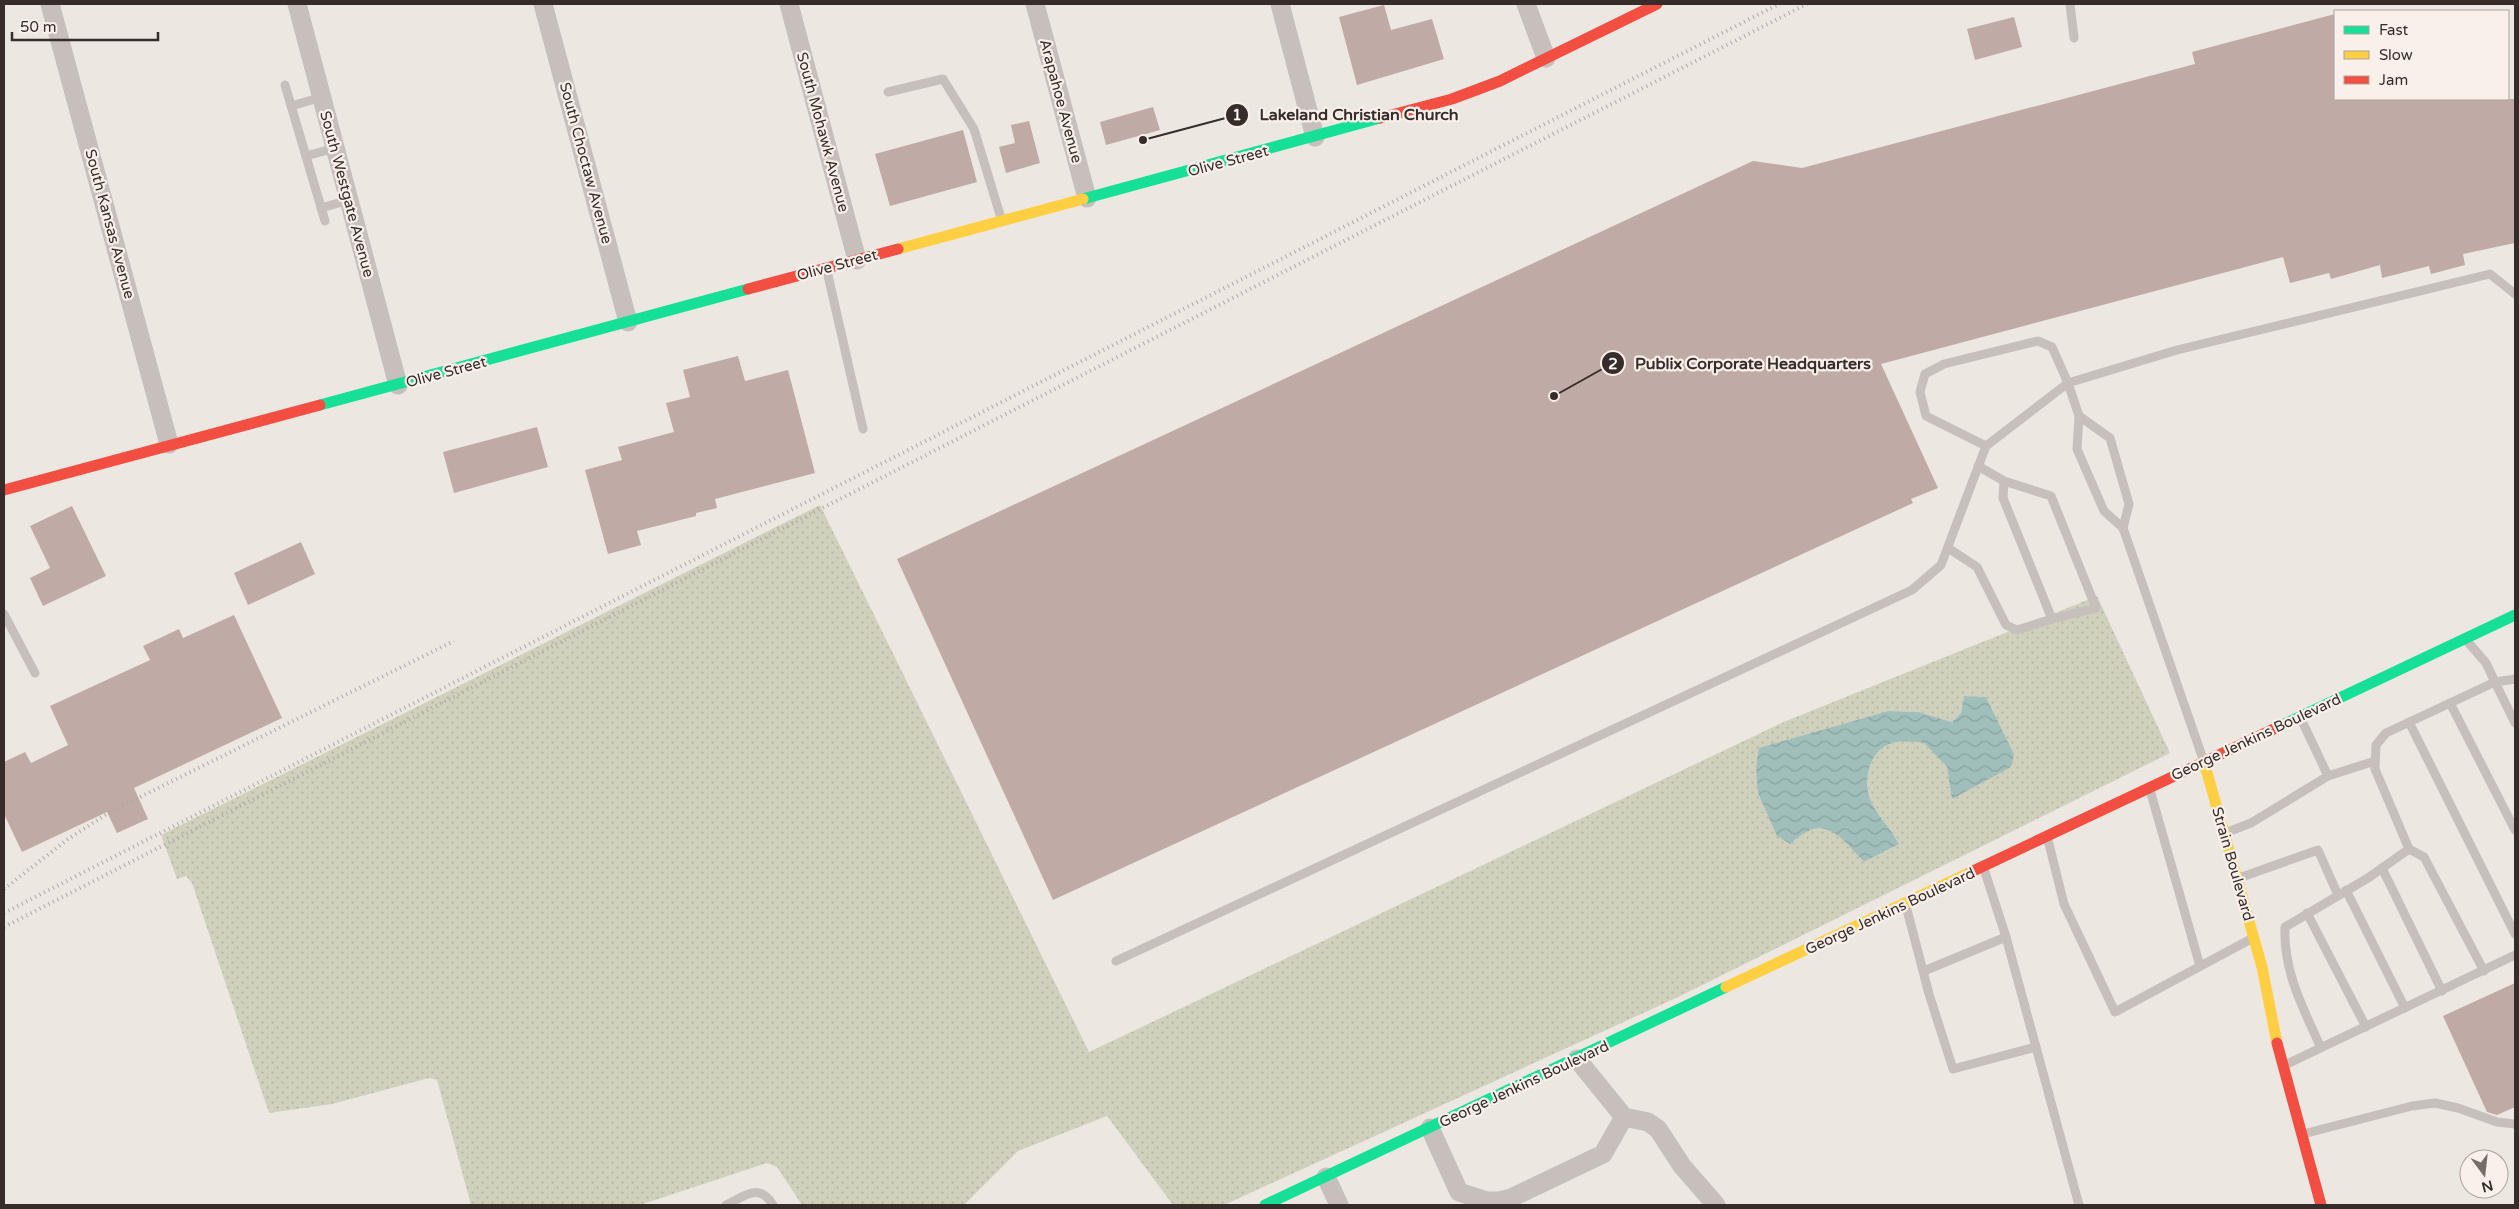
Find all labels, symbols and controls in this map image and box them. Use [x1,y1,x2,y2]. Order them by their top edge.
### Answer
scale bar [12,10,159,42]
legend [2334,10,2509,100]
text: 50 m [20,18,57,36]
text: Fast [2379,21,2409,39]
street label: Arapahoe Avenue [1036,37,1086,165]
text: Slow [2379,46,2413,64]
street label: South Mohawk Avenue [793,50,853,214]
text: Jam [2379,71,2408,89]
street label: South Choctaw Avenue [556,80,616,246]
callout: Lakeland Christian Church [1224,99,1468,130]
text: Lakeland Christian Church [1259,105,1459,125]
text: 1 [1232,106,1242,124]
street label: South Westgate Avenue [316,109,378,279]
street label: Olive Street [1186,142,1270,180]
street label: South Kansas Avenue [81,147,139,301]
street label: Olive Street [795,246,879,284]
callout: Publix Corporate Headquarters [1601,348,1881,379]
street label: Olive Street [404,353,488,391]
text: Publix Corporate Headquarters [1635,354,1871,374]
text: 2 [1608,355,1618,373]
street label: George Jenkins Boulevard [2168,690,2344,784]
street label: Strain Boulevard [2208,805,2258,923]
street label: George Jenkins Boulevard [1802,864,1978,958]
street label: George Jenkins Boulevard [1436,1037,1612,1131]
north arrow [2459,1149,2509,1199]
text: N [2480,1176,2495,1196]

